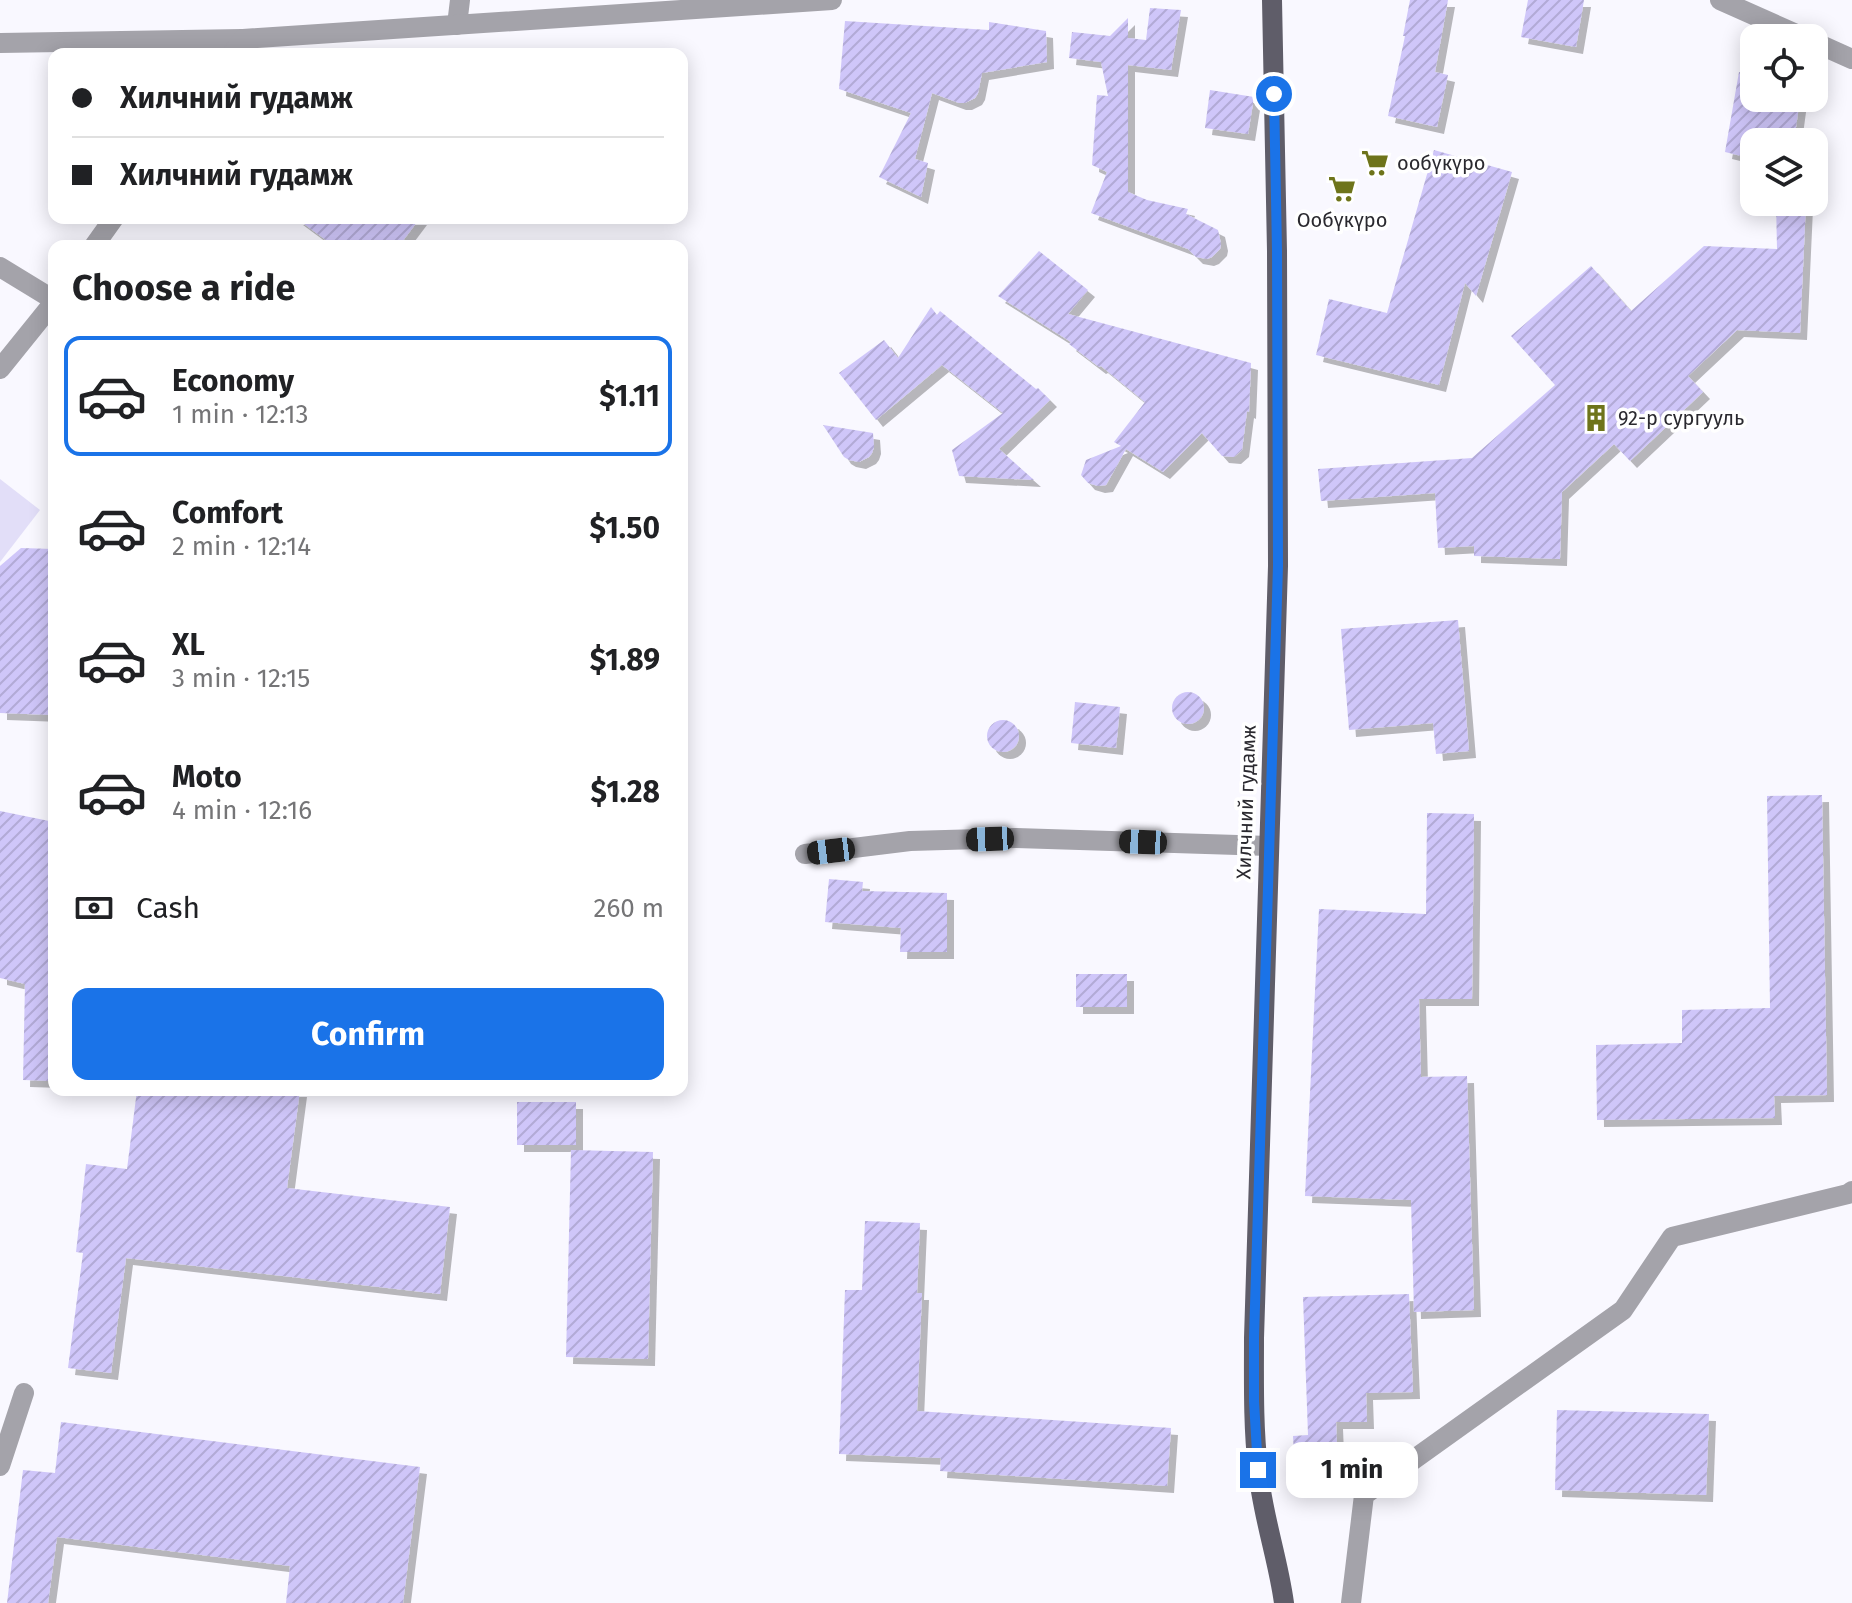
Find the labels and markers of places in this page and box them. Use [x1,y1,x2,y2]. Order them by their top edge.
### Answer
supermarket icon: ообүкүро [1360,148,1390,178]
place label: ообүкүро [1397,151,1485,175]
supermarket icon: Ообүкүро [1327,174,1357,204]
place label: Ообүкүро [1297,208,1387,232]
building icon: 92-р сургууль [1581,403,1611,433]
place label: 92-р сургууль [1618,406,1744,430]

